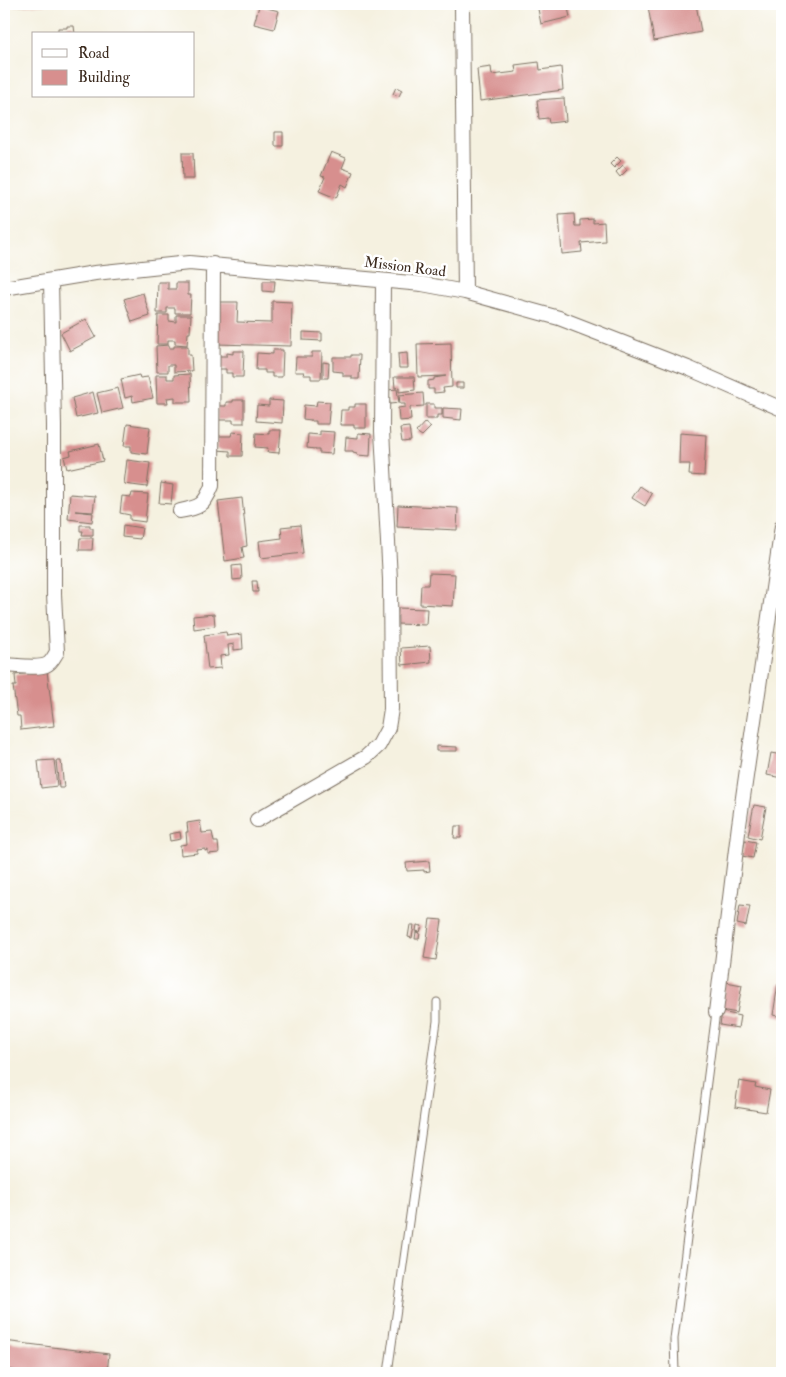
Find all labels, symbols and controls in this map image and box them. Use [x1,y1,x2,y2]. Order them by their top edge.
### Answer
legend [32,32,195,98]
text: Road [78,44,110,63]
text: Building [78,68,130,87]
street label: Mission Road [363,253,448,282]

